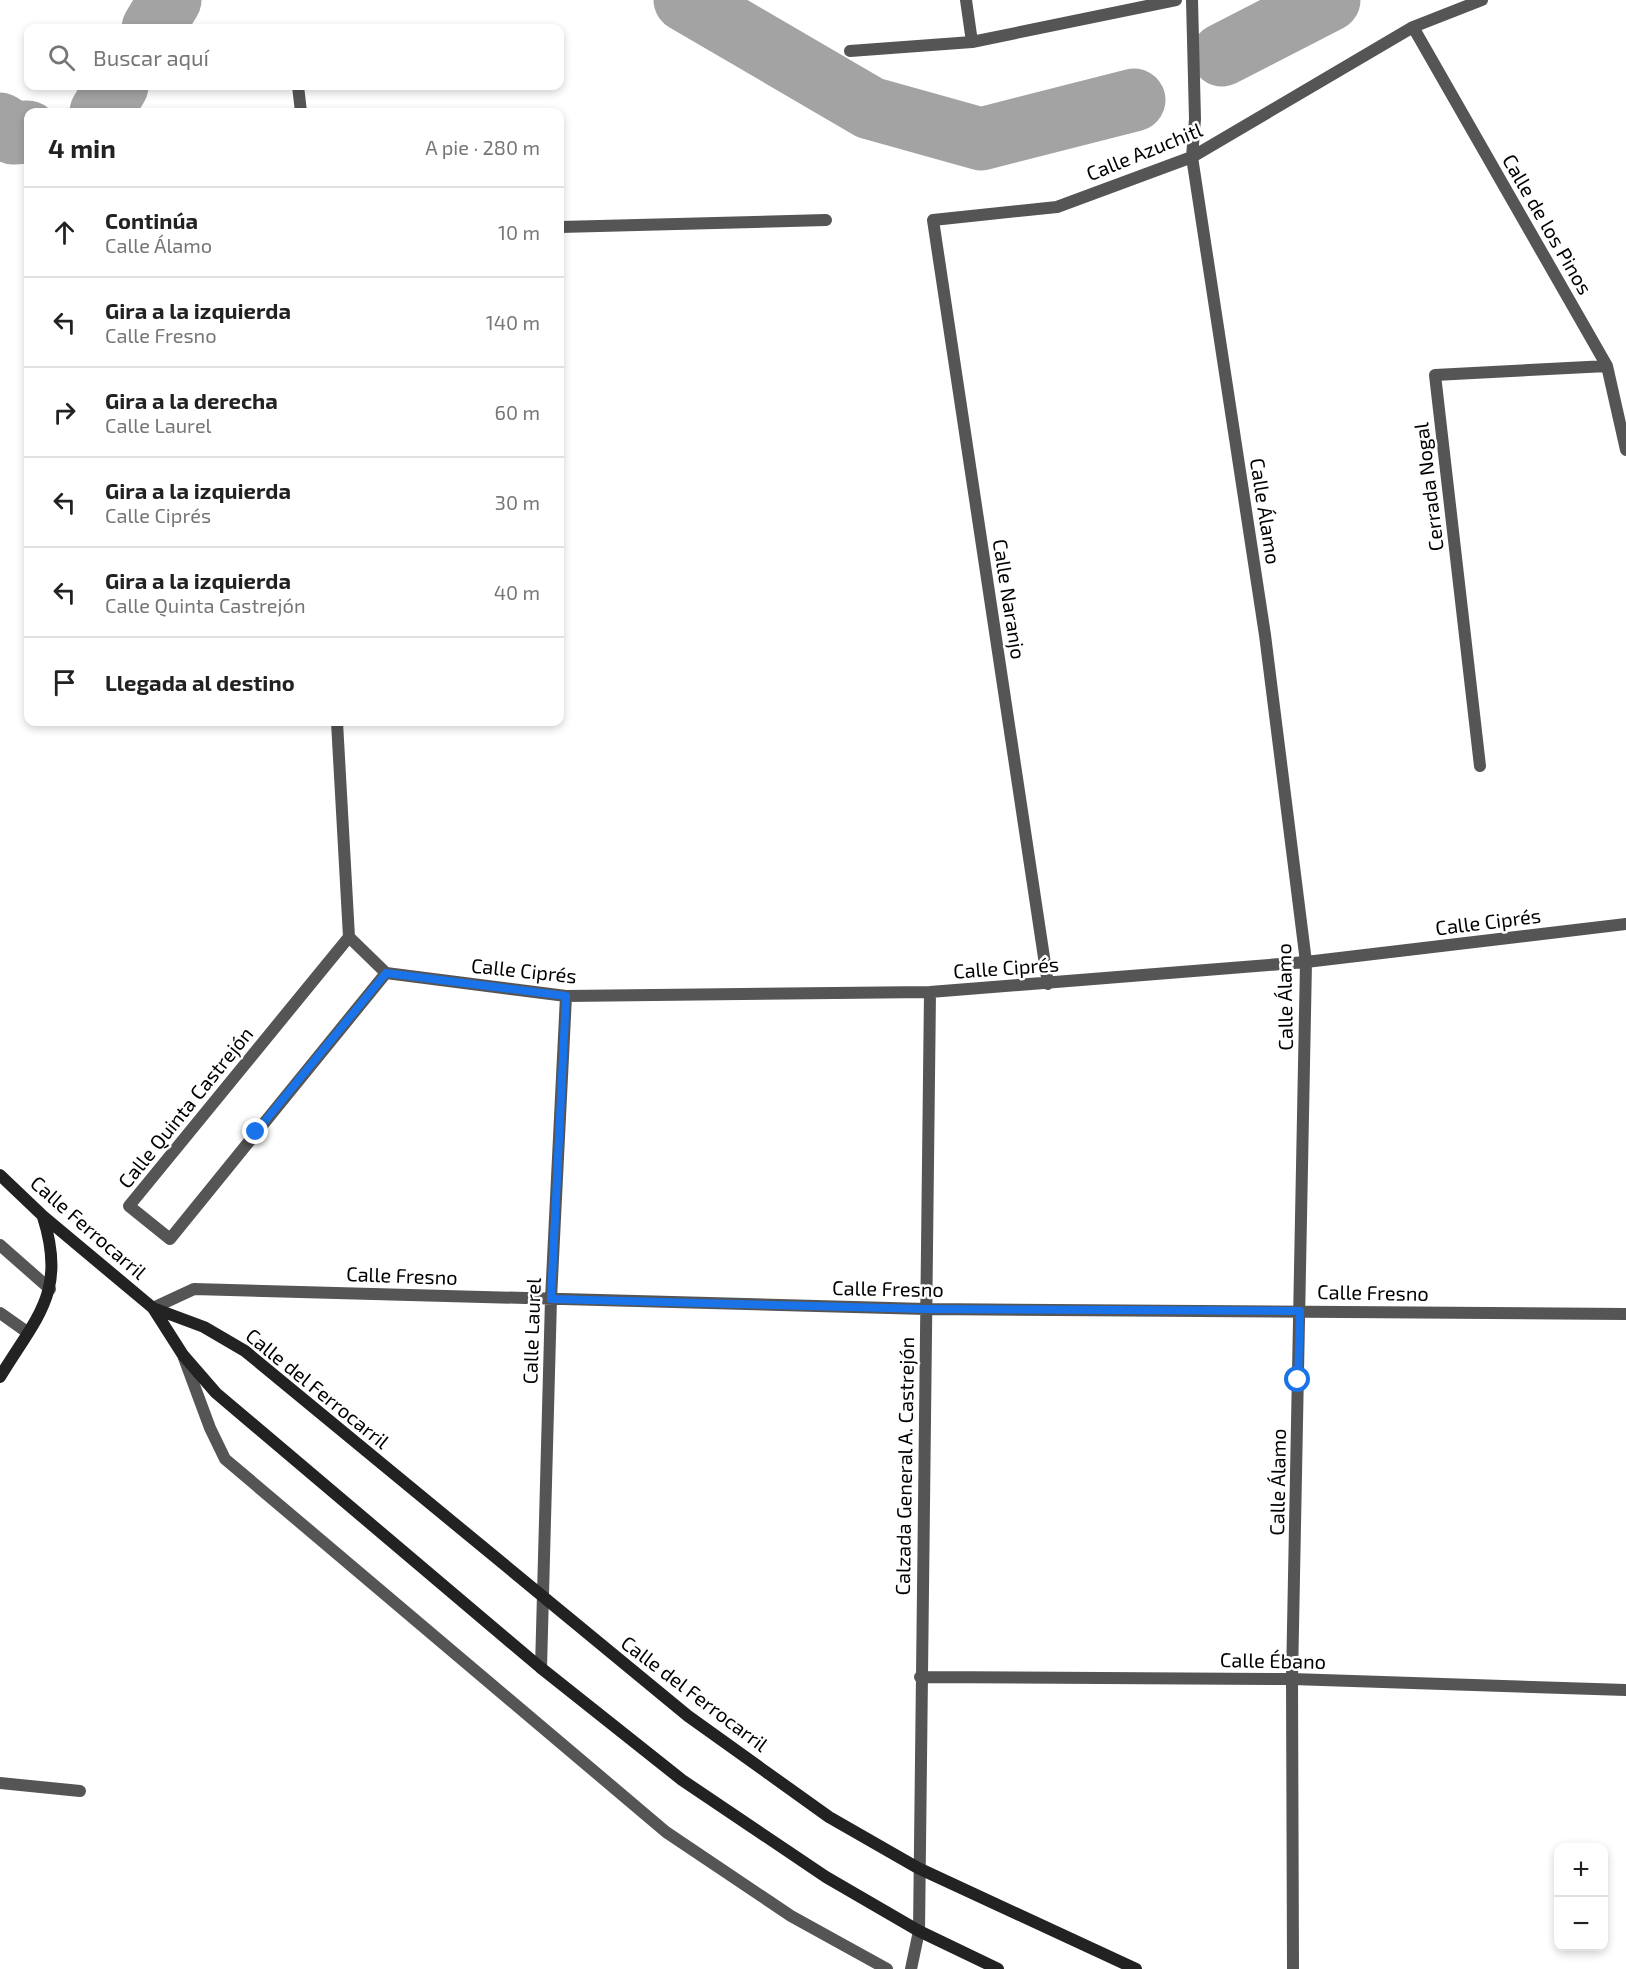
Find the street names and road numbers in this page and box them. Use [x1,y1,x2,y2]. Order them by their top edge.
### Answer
street label: Calle Azuchitl [1083,117,1206,185]
street label: Calle de los Pinos [1498,150,1598,298]
street label: Cerrada Nogal [1408,421,1448,553]
street label: Calle Álamo [1246,456,1286,566]
street label: Calle Naranjo [989,537,1031,661]
street label: Calle Ciprés [1434,903,1542,939]
street label: Calle Álamo [1271,943,1297,1051]
street label: Calle Ciprés [952,951,1060,983]
street label: Calle Ciprés [470,953,578,987]
street label: Calle Quinta Castrejón [113,1022,257,1192]
street label: Calle Ferrocarril [26,1170,152,1284]
street label: Calle Fresno [346,1261,458,1289]
street label: Calle Fresno [832,1275,944,1301]
street label: Calle Laurel [517,1277,545,1385]
street label: Calle Fresno [1317,1279,1429,1305]
street label: Calle del Ferrocarril [241,1323,395,1453]
street label: Calzada General A. Castrejón [890,1337,918,1595]
street label: Calle Álamo [1264,1428,1290,1536]
street label: Calle del Ferrocarril [617,1630,773,1756]
street label: Calle Ébano [1220,1647,1326,1673]

